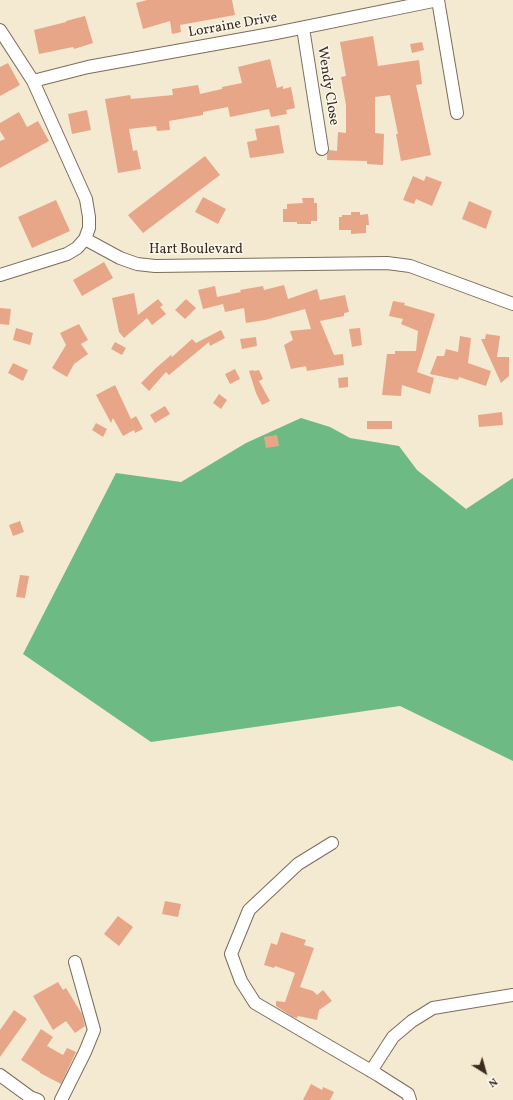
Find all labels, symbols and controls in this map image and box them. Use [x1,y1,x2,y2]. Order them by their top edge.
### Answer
street label: Lorraine Drive [187,10,279,42]
street label: Wendy Close [312,45,342,127]
street label: Hart Boulevard [149,242,243,258]
north arrow [465,1052,505,1092]
text: N [485,1074,500,1090]

